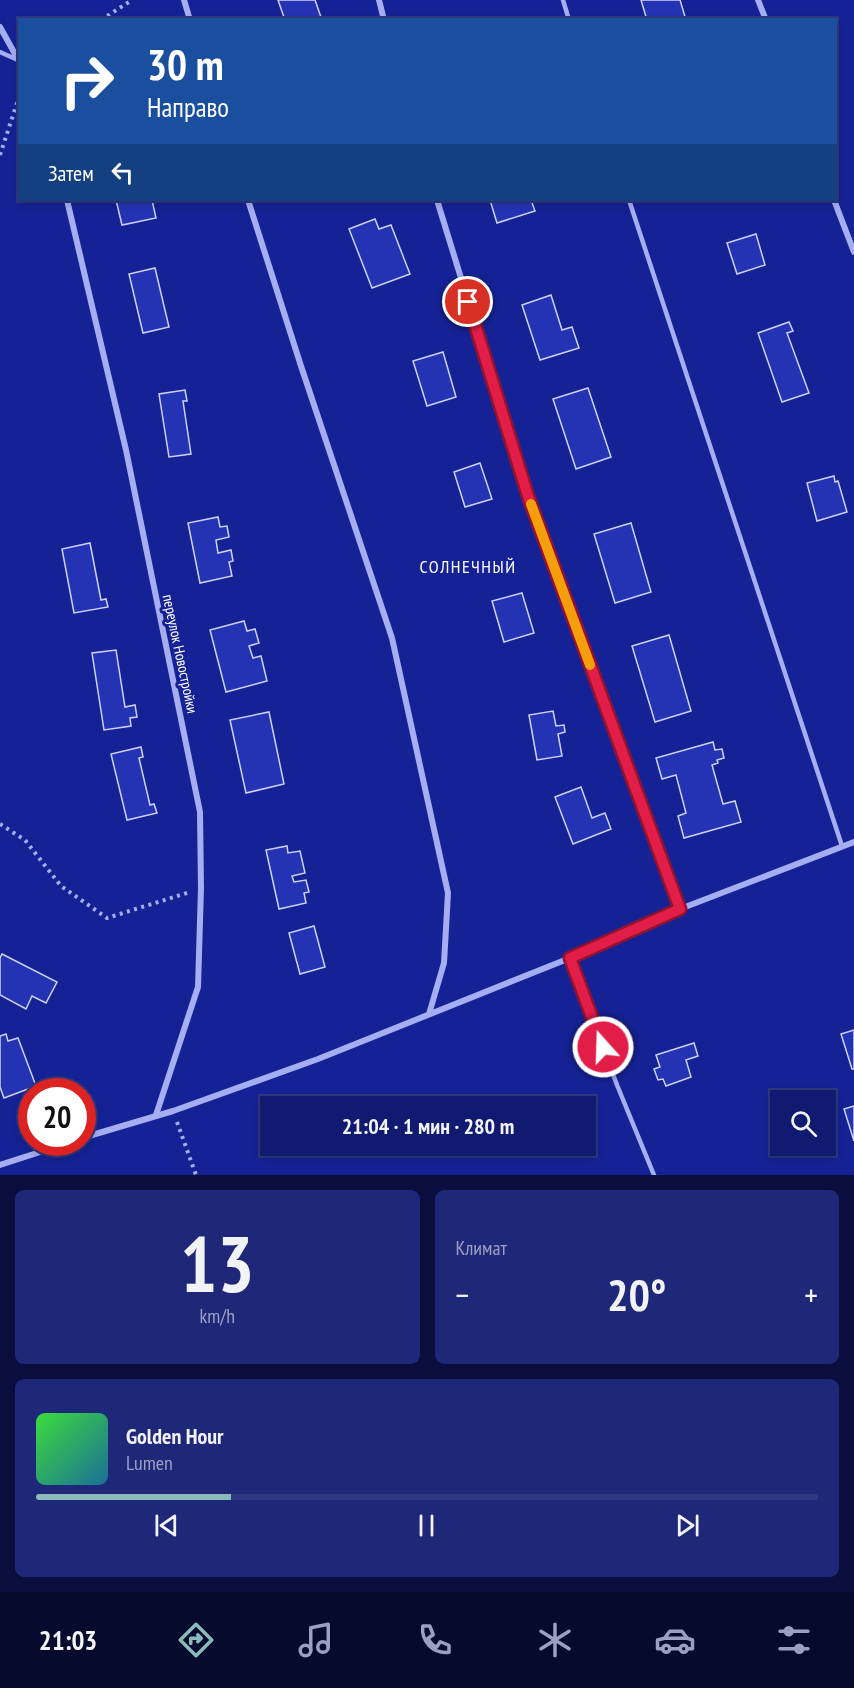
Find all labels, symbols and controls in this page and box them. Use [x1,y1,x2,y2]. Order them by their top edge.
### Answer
text: 30 m [147,37,224,92]
icon: right [48,42,126,120]
text: Направо [147,90,229,124]
icon: left [106,156,139,189]
text: Затем [48,159,94,187]
pin [442,276,493,327]
icon: arrive [451,285,484,318]
district label: СОЛНЕЧНЫЙ [419,555,517,578]
street label: переулок Новостройки [159,593,202,715]
position arrow [571,1015,635,1079]
speed limit sign: 20 [18,1078,96,1156]
map controls [770,1090,836,1156]
button: search [770,1090,836,1156]
text: 21:04 · 1 мин · 280 m [342,1112,514,1140]
text: 13 [180,1213,255,1314]
text: Климат [456,1235,507,1261]
text: 20° [607,1265,666,1323]
text: − [456,1273,469,1316]
text: + [804,1273,818,1316]
text: km/h [200,1303,235,1329]
text: Golden Hour [126,1422,224,1450]
text: Lumen [126,1450,173,1476]
icon: previous [150,1509,183,1542]
icon: pause [410,1509,443,1542]
icon: next [671,1509,704,1542]
icon: directions [175,1619,217,1661]
icon: music [295,1619,337,1661]
icon: phone [414,1619,456,1661]
icon: climate [534,1619,576,1661]
icon: car [654,1619,696,1661]
icon: filters [773,1619,815,1661]
text: 21:03 [39,1623,97,1657]

